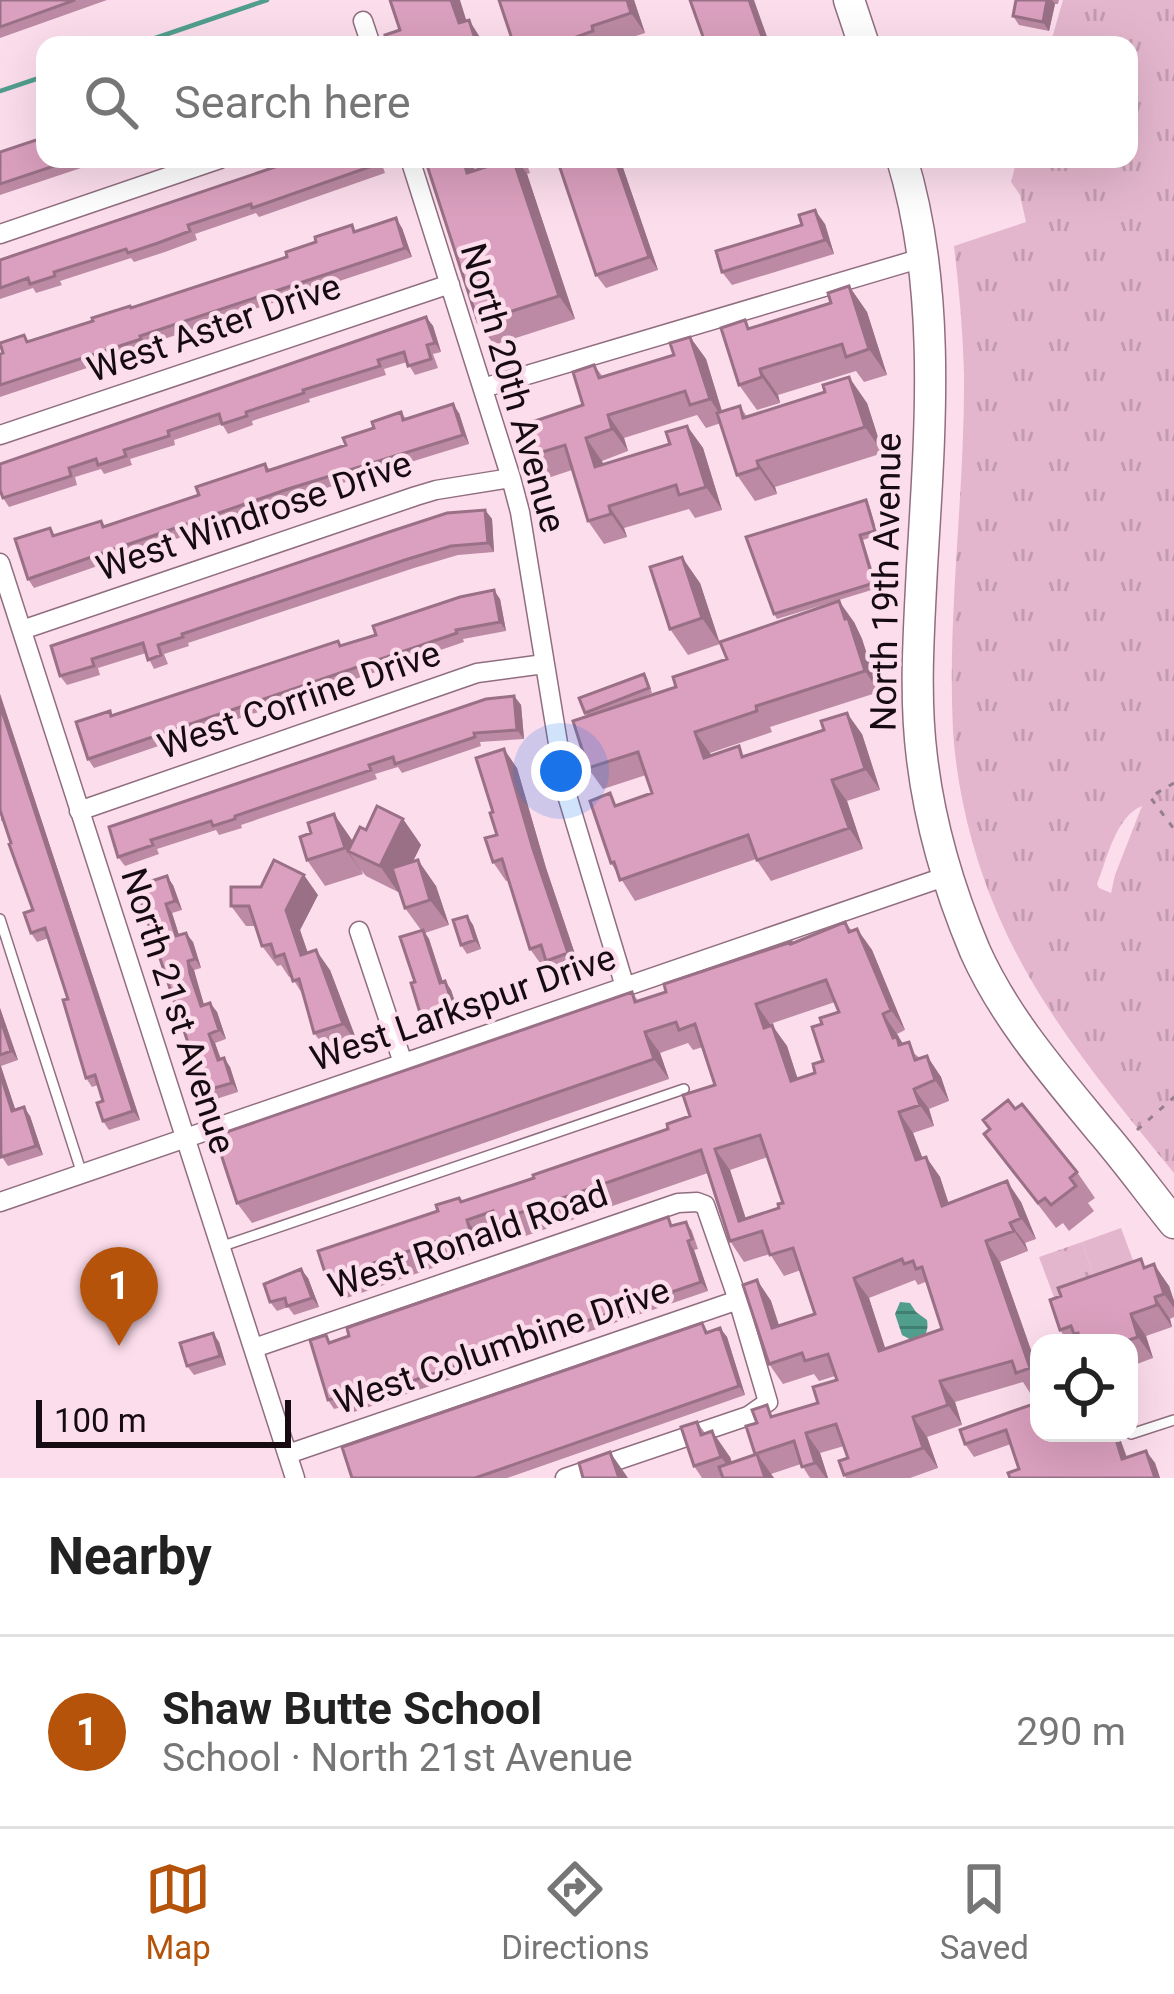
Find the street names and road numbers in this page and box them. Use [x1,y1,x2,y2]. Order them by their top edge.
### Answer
street label: North 20th Avenue [452,239,574,537]
street label: West Aster Drive [82,265,346,391]
street label: North 19th Avenue [862,432,910,732]
street label: West Windrose Drive [91,442,417,590]
street label: West Corrine Drive [152,632,446,768]
street label: North 21st Avenue [112,863,244,1159]
street label: West Larkspur Drive [305,936,621,1080]
street label: West Ronald Road [323,1173,613,1307]
street label: West Columbine Drive [329,1269,675,1423]

